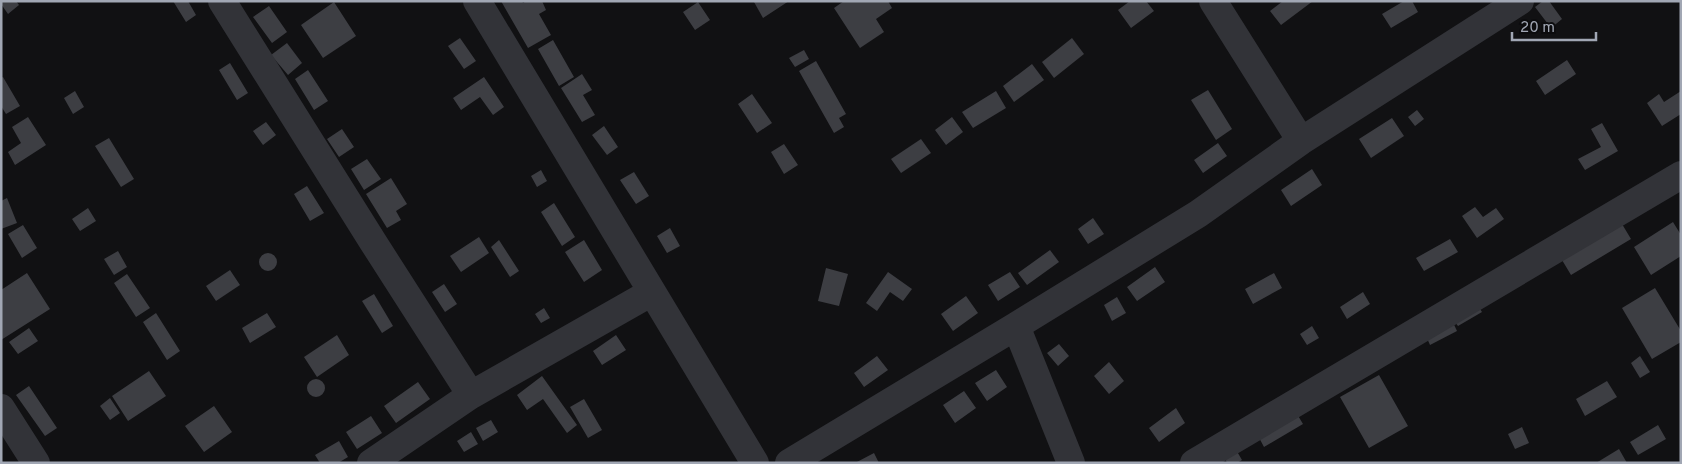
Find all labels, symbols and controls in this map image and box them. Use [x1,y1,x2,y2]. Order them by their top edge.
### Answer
scale bar [1512,10,1596,42]
text: 20 m [1520,19,1555,38]

